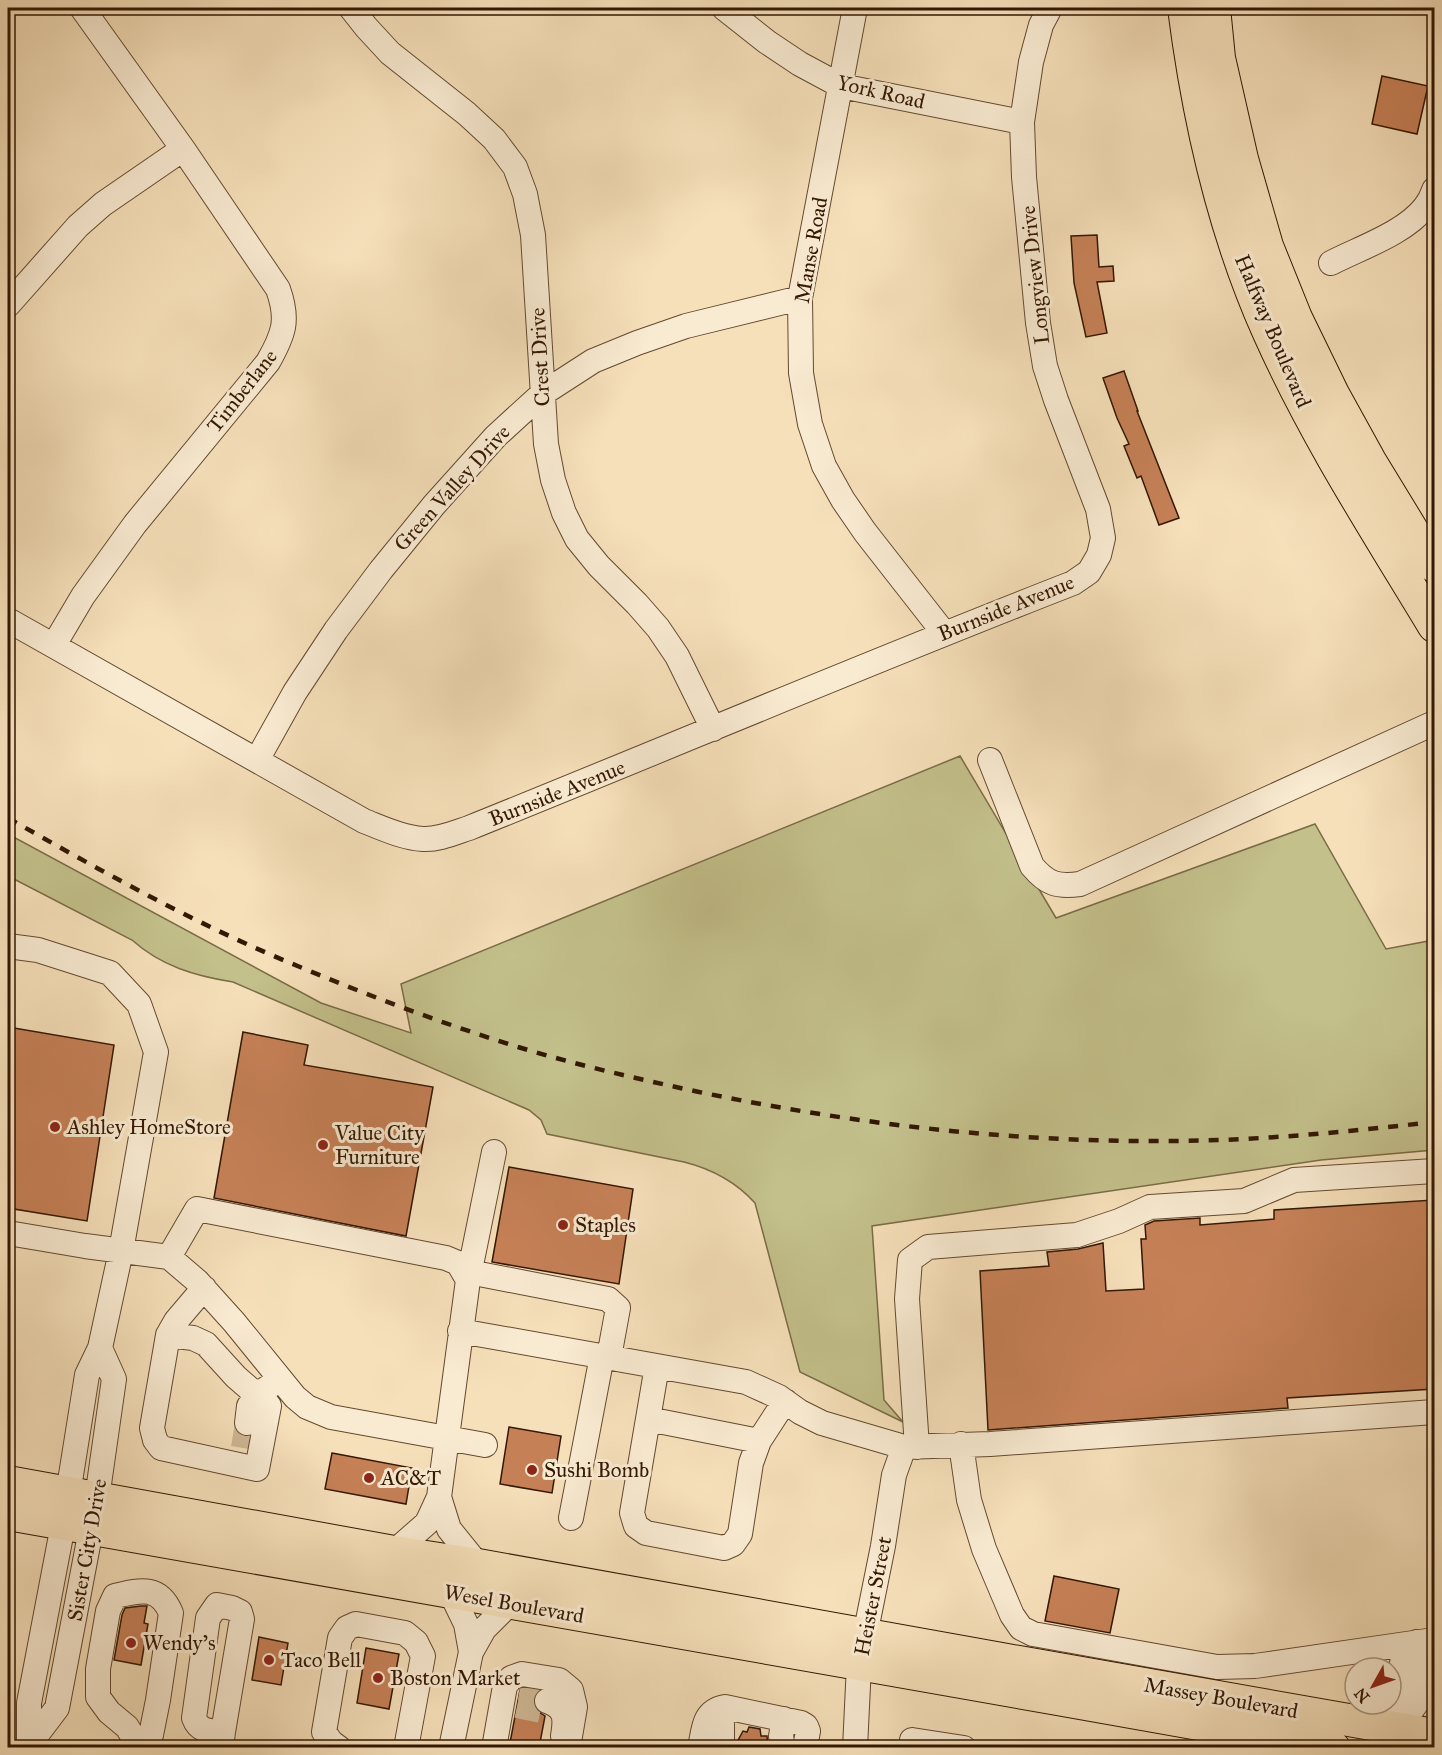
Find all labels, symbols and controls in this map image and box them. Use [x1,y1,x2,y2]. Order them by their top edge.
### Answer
street label: York Road [835,69,928,115]
street label: Manse Road [789,194,833,305]
street label: Longview Drive [1015,204,1055,346]
street label: Halfway Boulevard [1229,251,1317,412]
street label: Crest Drive [524,307,556,407]
street label: Timberlane [201,344,283,438]
street label: Green Valley Drive [388,419,516,557]
street label: Burnside Avenue [934,569,1078,647]
street label: Burnside Avenue [485,754,629,832]
place label: Ashley HomeStore [66,1114,231,1140]
marker: Ashley HomeStore [48,1120,62,1134]
place label: Value City Furniture [334,1120,425,1170]
marker: Value City Furniture [316,1138,330,1152]
place label: Staples [575,1212,636,1238]
marker: Staples [556,1218,570,1232]
place label: Sushi Bomb [544,1457,649,1483]
marker: Sushi Bomb [525,1463,539,1477]
place label: AC&T [380,1465,441,1491]
marker: AC&T [362,1471,376,1485]
street label: Sister City Drive [62,1476,112,1623]
street label: Heister Street [849,1534,897,1658]
street label: Wesel Boulevard [442,1579,586,1629]
place label: Wendy's [143,1630,216,1656]
marker: Wendy's [124,1636,138,1650]
place label: Taco Bell [281,1647,361,1673]
marker: Taco Bell [262,1653,276,1667]
north arrow [1343,1656,1403,1716]
place label: Boston Market [390,1665,521,1691]
marker: Boston Market [371,1671,385,1685]
street label: Massey Boulevard [1142,1672,1301,1724]
text: N [1350,1684,1374,1707]

